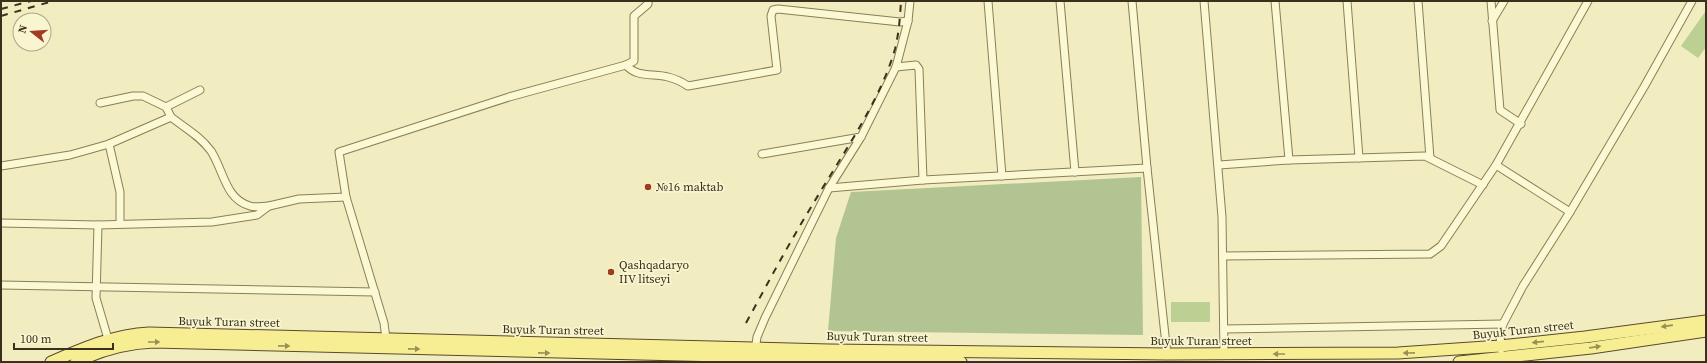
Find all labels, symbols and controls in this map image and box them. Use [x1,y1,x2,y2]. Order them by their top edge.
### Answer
north arrow [12,12,52,52]
text: N [15,23,31,35]
place label: №16 maktab [656,179,723,195]
marker: №16 maktab [643,182,653,192]
place label: Qashqadaryo IIV litseyi [619,257,689,287]
marker: Qashqadaryo IIV litseyi [606,267,616,277]
street label: Buyuk Turan street [178,313,280,331]
street label: Buyuk Turan street [1472,317,1574,343]
street label: Buyuk Turan street [502,321,604,339]
one-way arrow [1661,323,1673,329]
scale bar [14,325,113,351]
street label: Buyuk Turan street [826,328,928,346]
text: 100 m [20,331,52,347]
street label: Buyuk Turan street [1150,333,1252,349]
one-way arrow [148,339,161,345]
one-way arrow [1532,339,1544,345]
one-way arrow [278,343,291,349]
one-way arrow [1589,344,1601,350]
one-way arrow [408,346,421,352]
one-way arrow [538,349,550,356]
one-way arrow [1402,350,1415,356]
one-way arrow [1272,351,1285,357]

